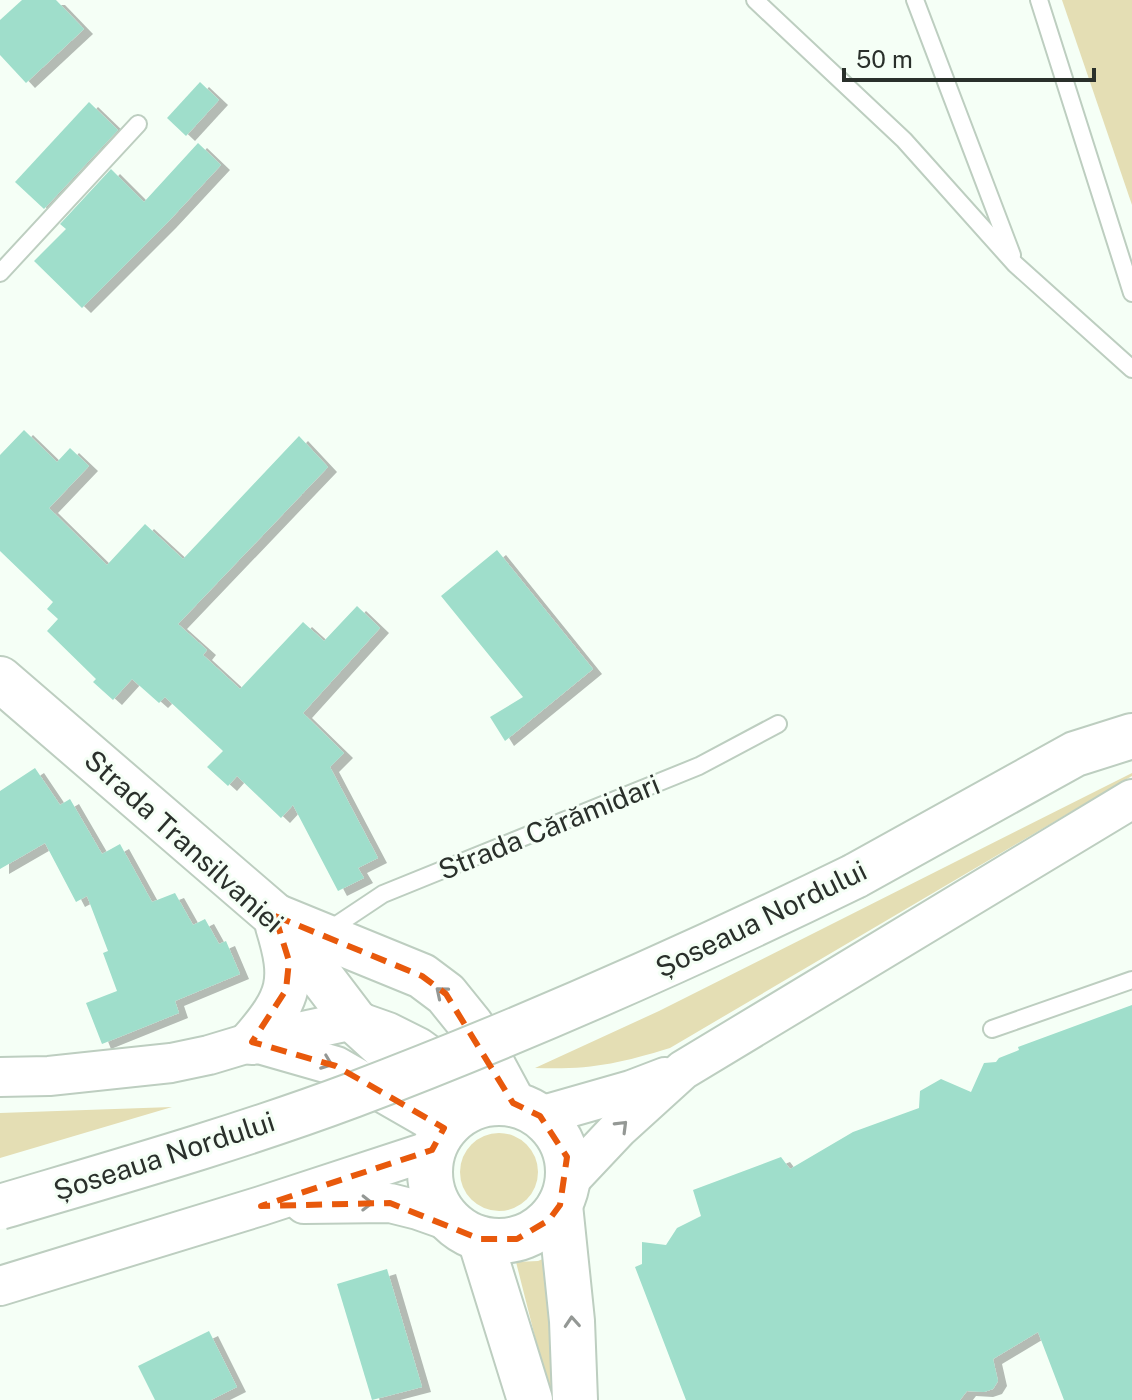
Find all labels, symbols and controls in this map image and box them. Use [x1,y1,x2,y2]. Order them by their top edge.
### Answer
scale bar [844,32,1094,82]
text: 50 m [856,45,913,73]
street label: Strada Transilvaniei [78,743,291,939]
street label: Strada Cărămidari [433,767,664,886]
street label: Șoseaua Nordului [650,853,872,984]
one-way arrow [436,987,450,1002]
one-way arrow [319,1053,333,1070]
street label: Șoseaua Nordului [49,1104,279,1207]
one-way arrow [613,1120,627,1135]
one-way arrow [361,1194,374,1212]
one-way arrow [564,1315,581,1328]

